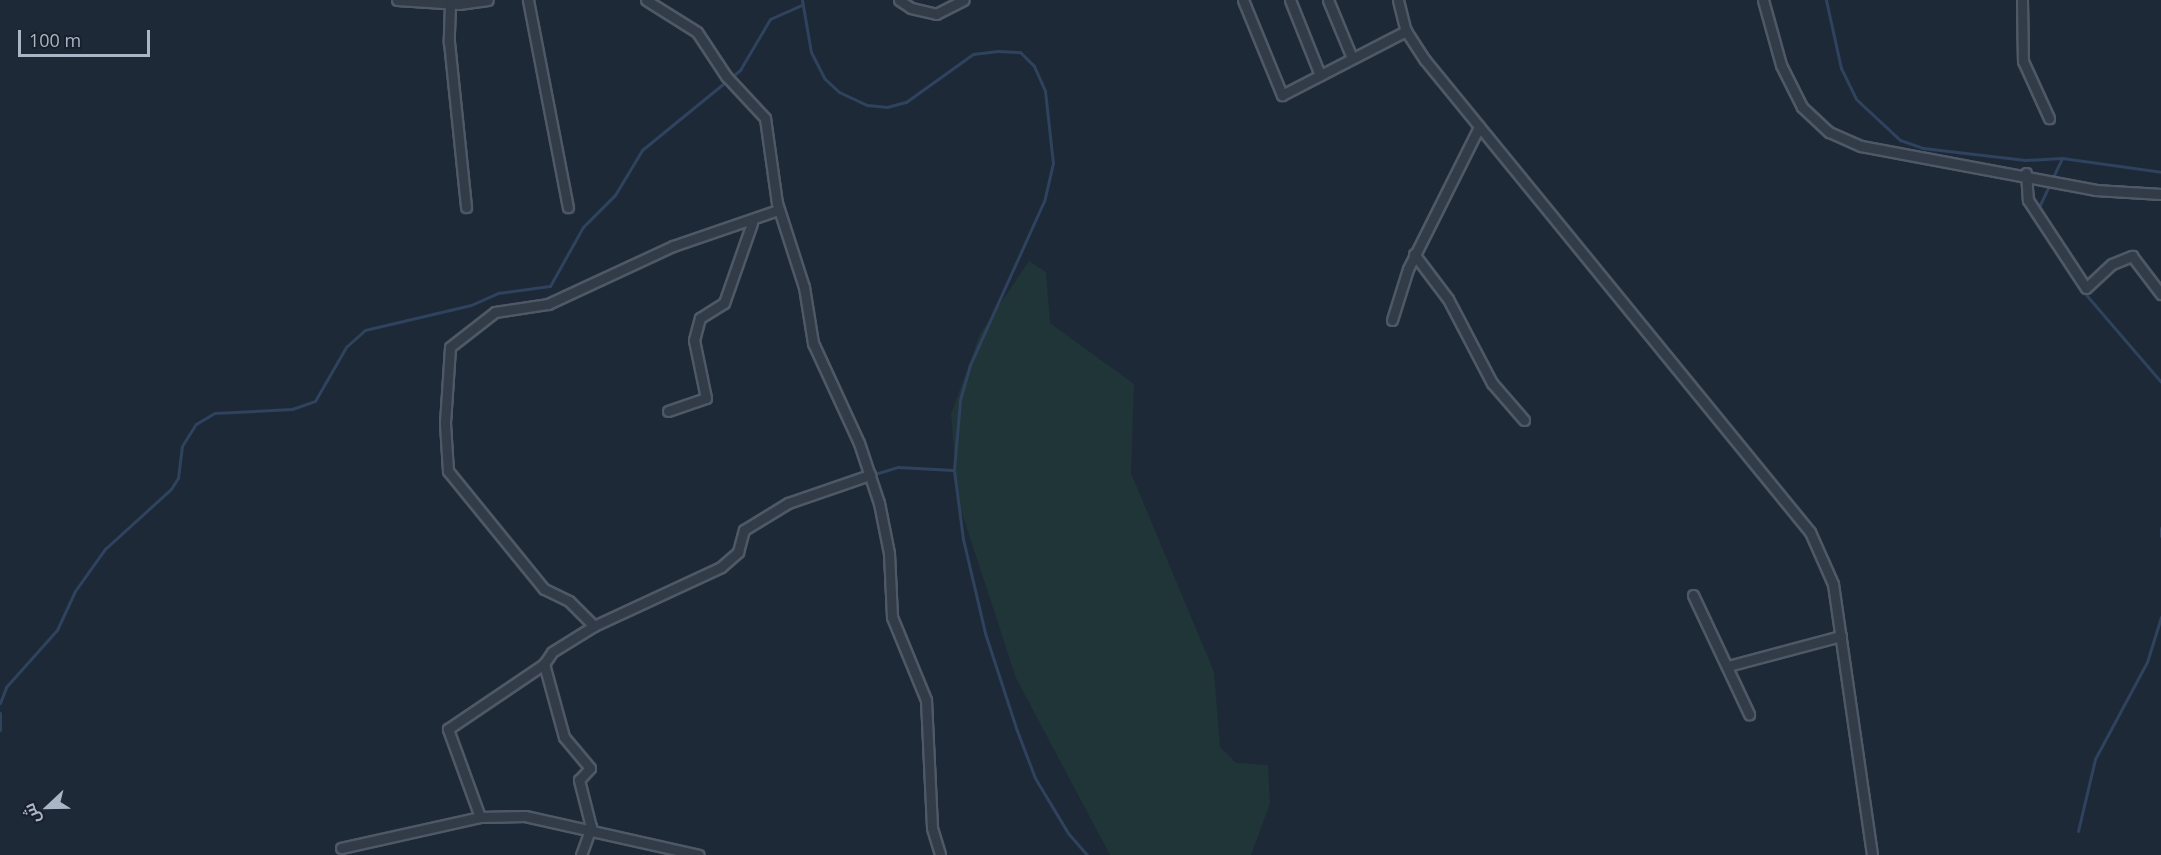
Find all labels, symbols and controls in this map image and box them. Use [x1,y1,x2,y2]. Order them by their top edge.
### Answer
scale bar [21,18,153,56]
text: 100 m [29,28,81,52]
north arrow [18,777,78,837]
text: ش [17,800,45,827]

